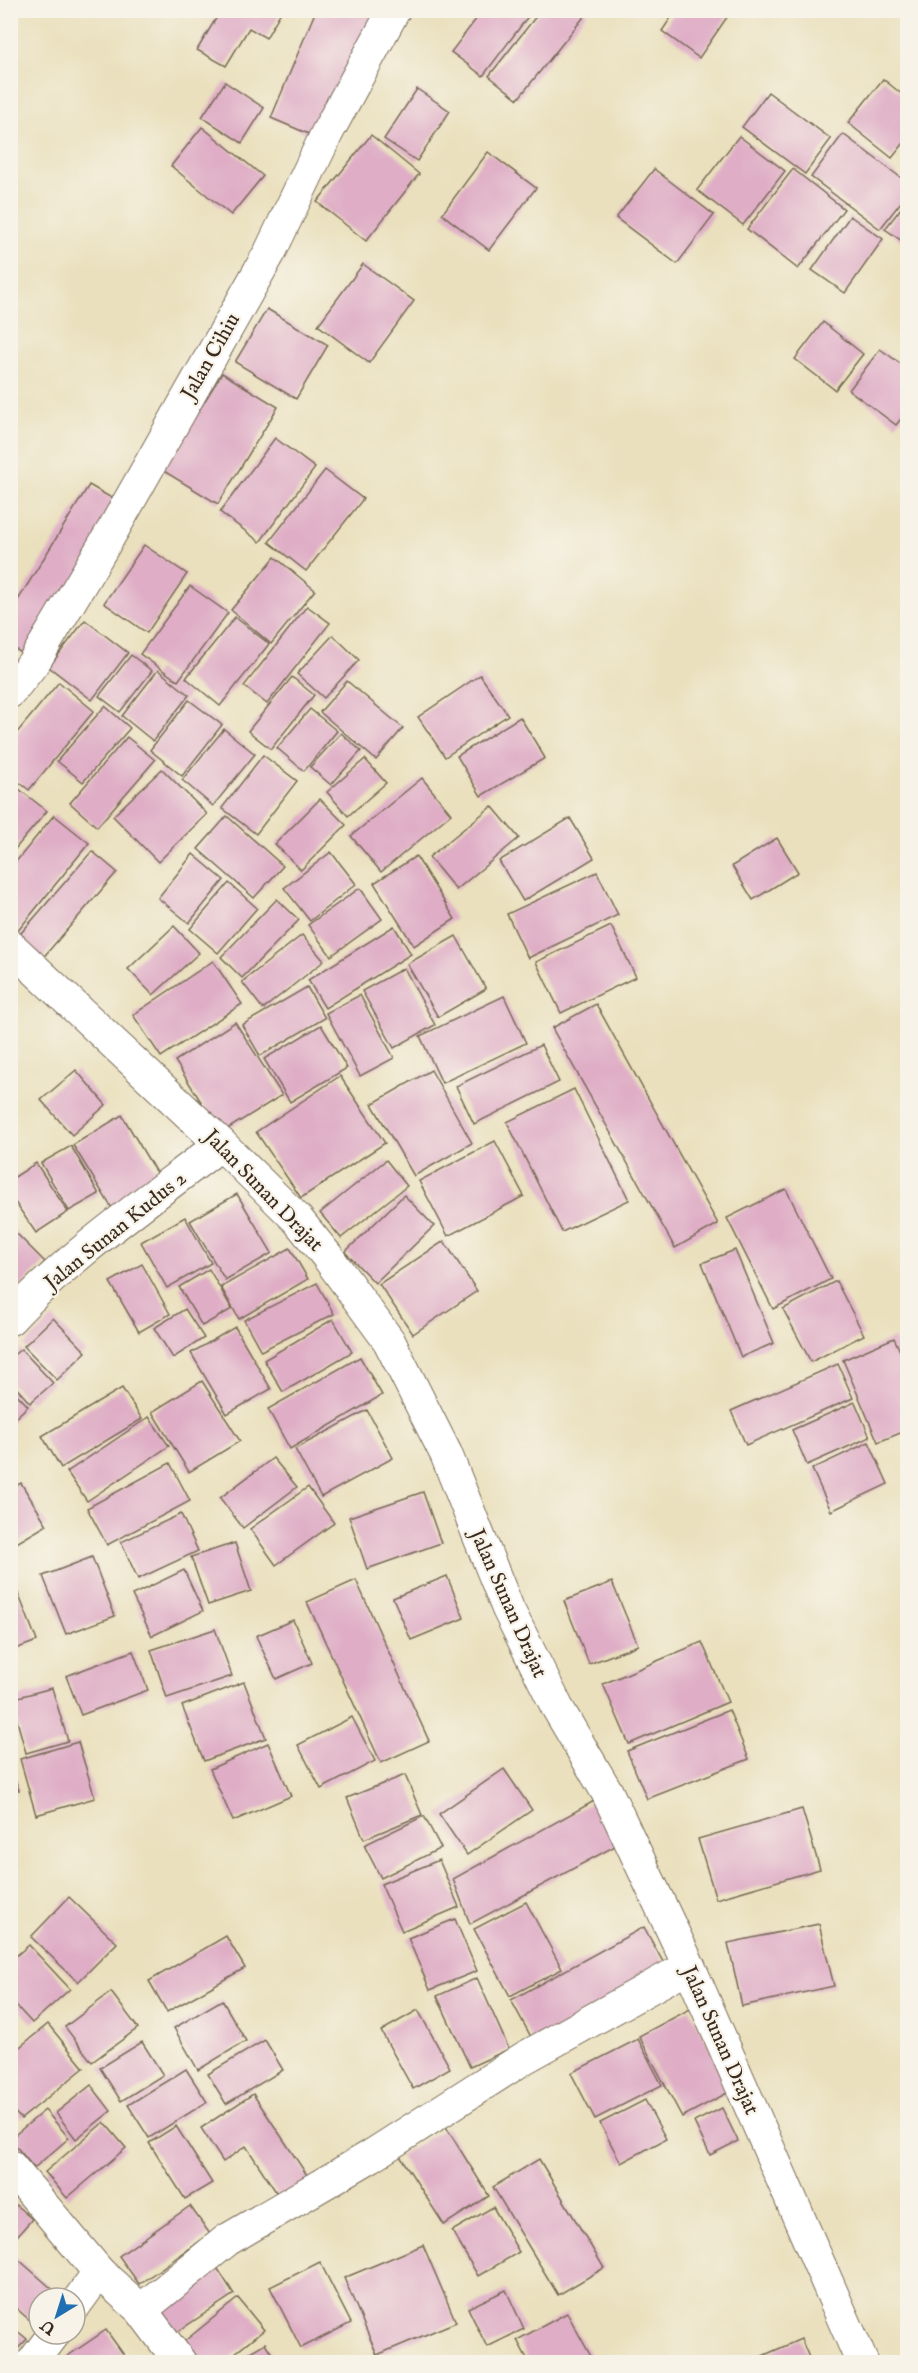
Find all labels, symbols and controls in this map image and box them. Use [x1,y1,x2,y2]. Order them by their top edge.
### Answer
street label: Jalan Cihiu [175,308,247,407]
street label: Jalan Sunan Drajat [196,1123,328,1258]
street label: Jalan Sunan Kudus 2 [38,1165,193,1298]
street label: Jalan Sunan Drajat [462,1523,553,1682]
street label: Jalan Sunan Drajat [674,1960,765,2119]
north arrow [27,2286,87,2346]
text: U [37,2314,61,2339]

